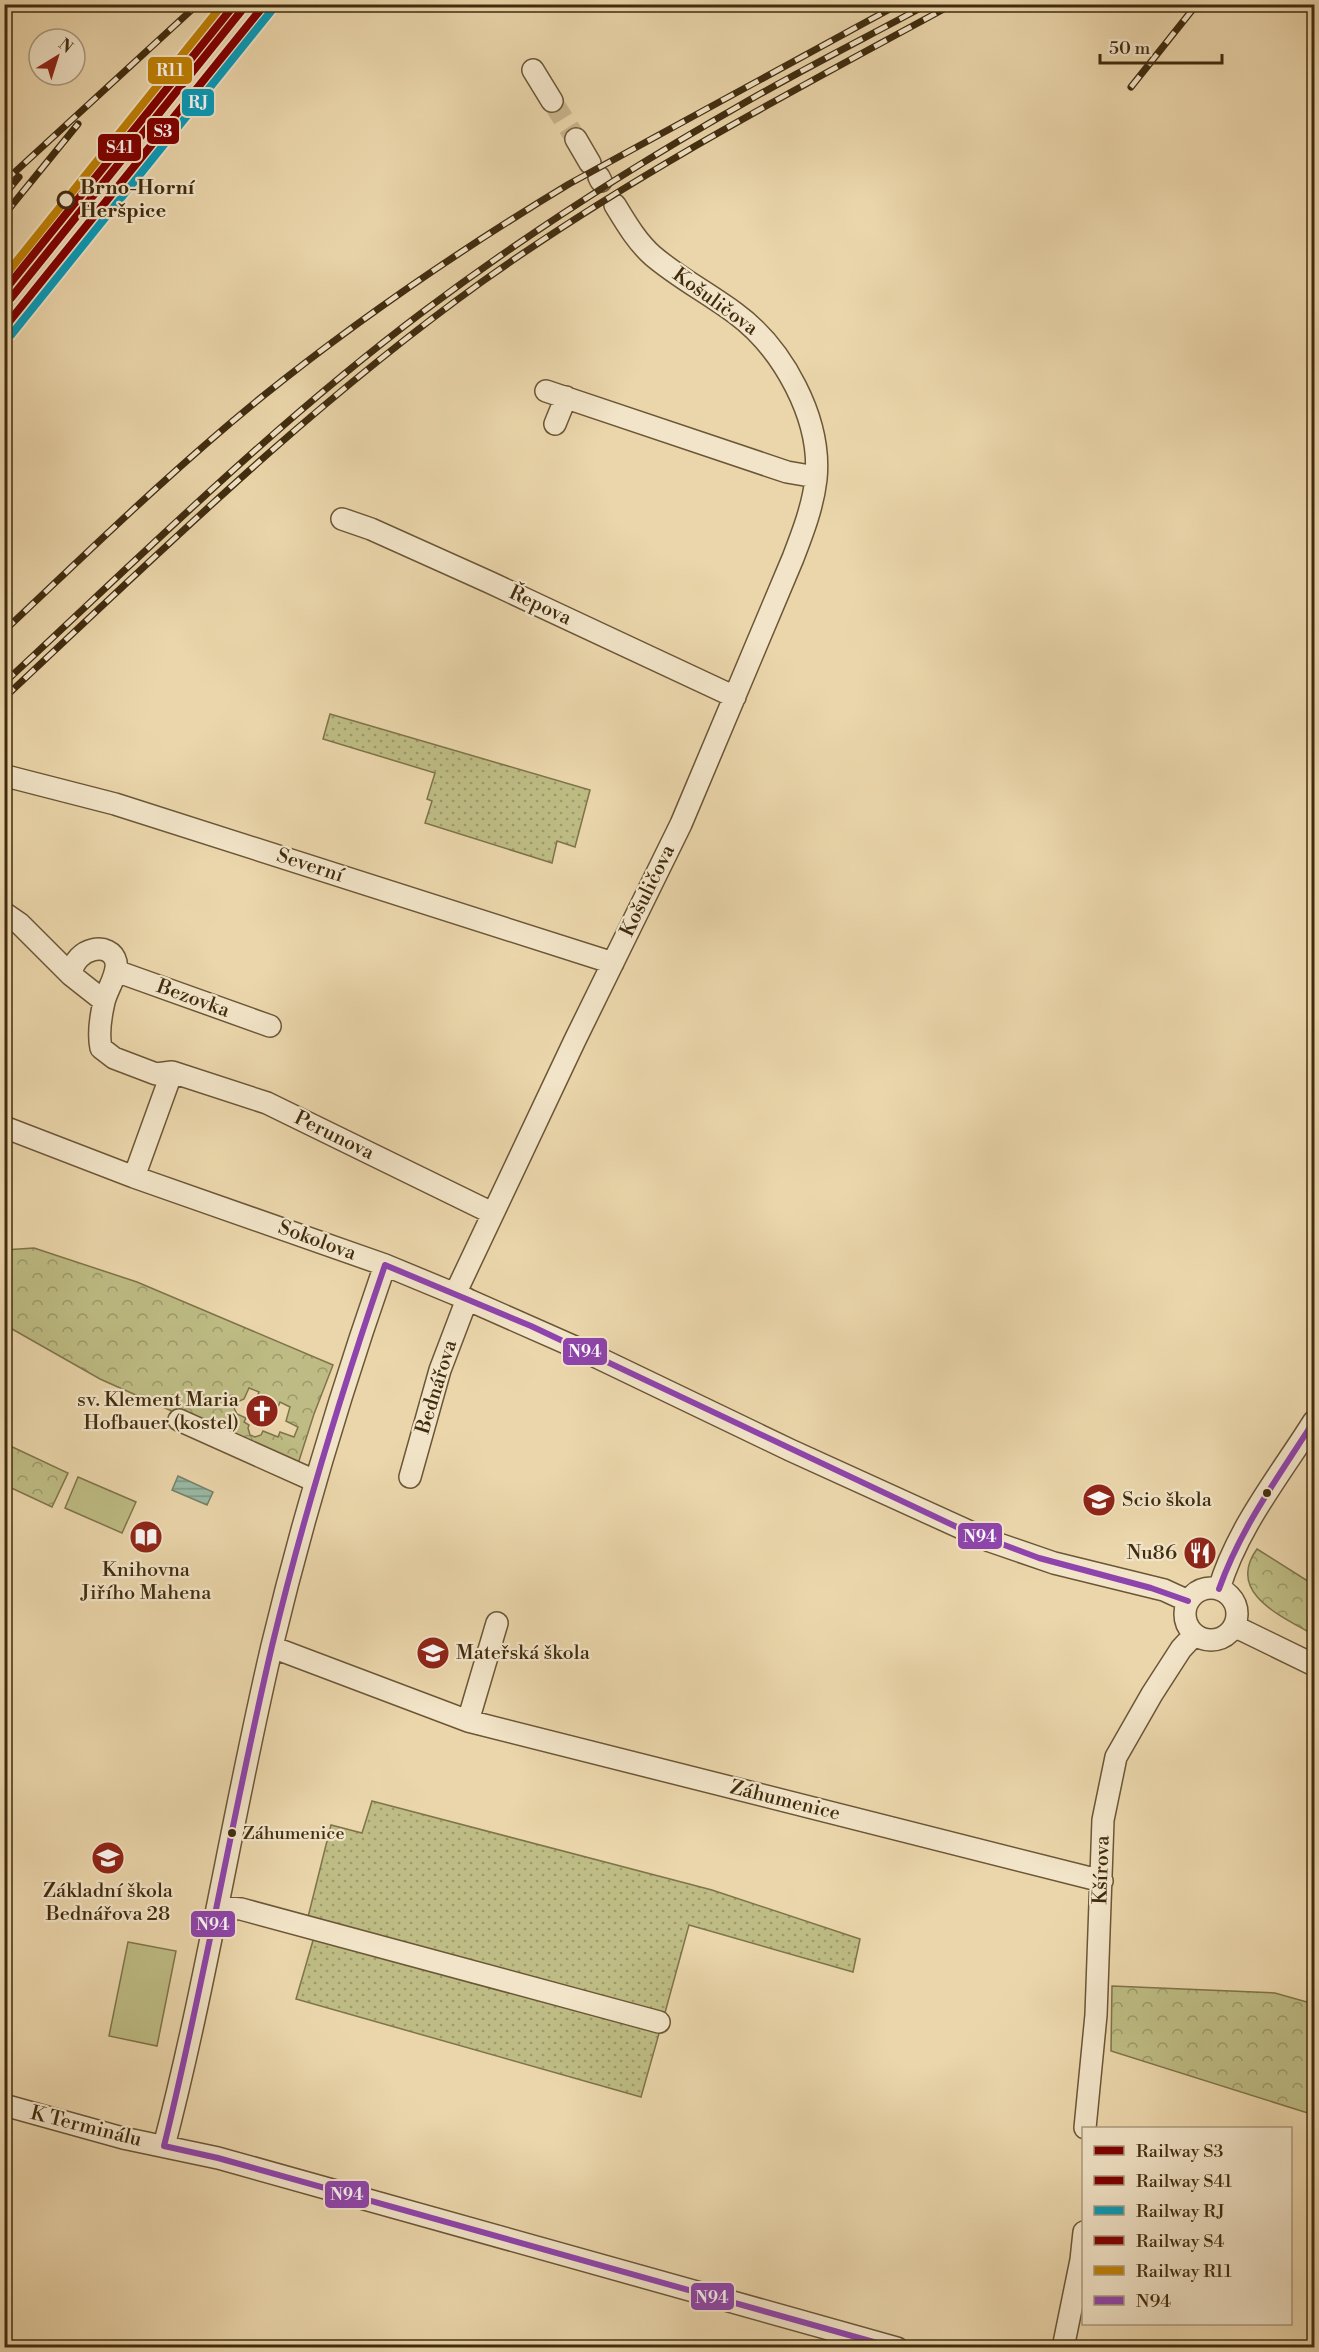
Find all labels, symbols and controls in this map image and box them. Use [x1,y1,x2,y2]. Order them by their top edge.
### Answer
north arrow [27,27,87,87]
scale bar [1100,27,1222,65]
text: N [54,34,77,58]
text: 50 m [1109,37,1151,60]
line badge: R11 [147,56,193,85]
text: R11 [156,61,184,81]
line badge: RJ [181,88,215,117]
text: RJ [188,93,208,113]
line badge: S3 [146,117,180,145]
text: S3 [154,122,173,142]
line badge: S41 [97,133,142,162]
text: S41 [106,138,134,158]
place label: Brno-Horní Heršpice [80,176,196,224]
marker: Brno-Horní Heršpice [57,191,75,209]
street label: Košuličova [667,263,763,342]
street label: Řepova [505,580,576,632]
street label: Košuličova [615,840,681,941]
street label: Severní [273,843,348,889]
street label: Bezovka [152,974,234,1024]
street label: Perunova [290,1106,379,1166]
street label: Sokolova [275,1215,360,1267]
street label: Bednářova [411,1336,463,1438]
line badge: N94 [562,1337,608,1366]
text: N94 [568,1342,602,1362]
place label: sv. Klement Maria Hofbauer (kostel) [77,1388,240,1436]
church icon: sv. Klement Maria Hofbauer (kostel) [244,1393,280,1429]
school or university icon: Scio škola [1081,1482,1117,1518]
unlabelled marker [1261,1487,1273,1499]
place label: Scio škola [1122,1488,1213,1513]
library icon: Knihovna Jiřího Mahena [128,1519,164,1555]
line badge: N94 [957,1522,1003,1550]
text: N94 [963,1527,997,1547]
restaurant icon: Nu86 [1182,1535,1218,1571]
place label: Nu86 [1127,1541,1177,1566]
place label: Knihovna Jiřího Mahena [80,1558,212,1606]
school or university icon: Mateřská škola [415,1635,451,1671]
place label: Mateřská škola [456,1641,591,1666]
street label: Záhumenice [727,1775,843,1827]
place label: Záhumenice [243,1822,345,1845]
marker: Záhumenice [226,1827,238,1839]
street label: Kšírova [1088,1834,1116,1905]
school or university icon: Základní škola Bednářova 28 [90,1840,126,1876]
place label: Základní škola Bednářova 28 [43,1879,174,1927]
line badge: N94 [190,1910,236,1938]
text: N94 [196,1915,230,1935]
street label: K Terminálu [28,2101,145,2153]
legend [1082,2127,1292,2325]
text: Railway S3 [1136,2140,1223,2163]
text: Railway S41 [1136,2170,1232,2193]
line badge: N94 [324,2180,370,2209]
text: N94 [330,2185,364,2205]
text: Railway RJ [1136,2200,1225,2223]
text: Railway S4 [1136,2230,1224,2253]
text: Railway R11 [1136,2260,1232,2283]
line badge: N94 [690,2282,735,2311]
text: N94 [695,2288,729,2308]
text: N94 [1136,2290,1171,2313]

